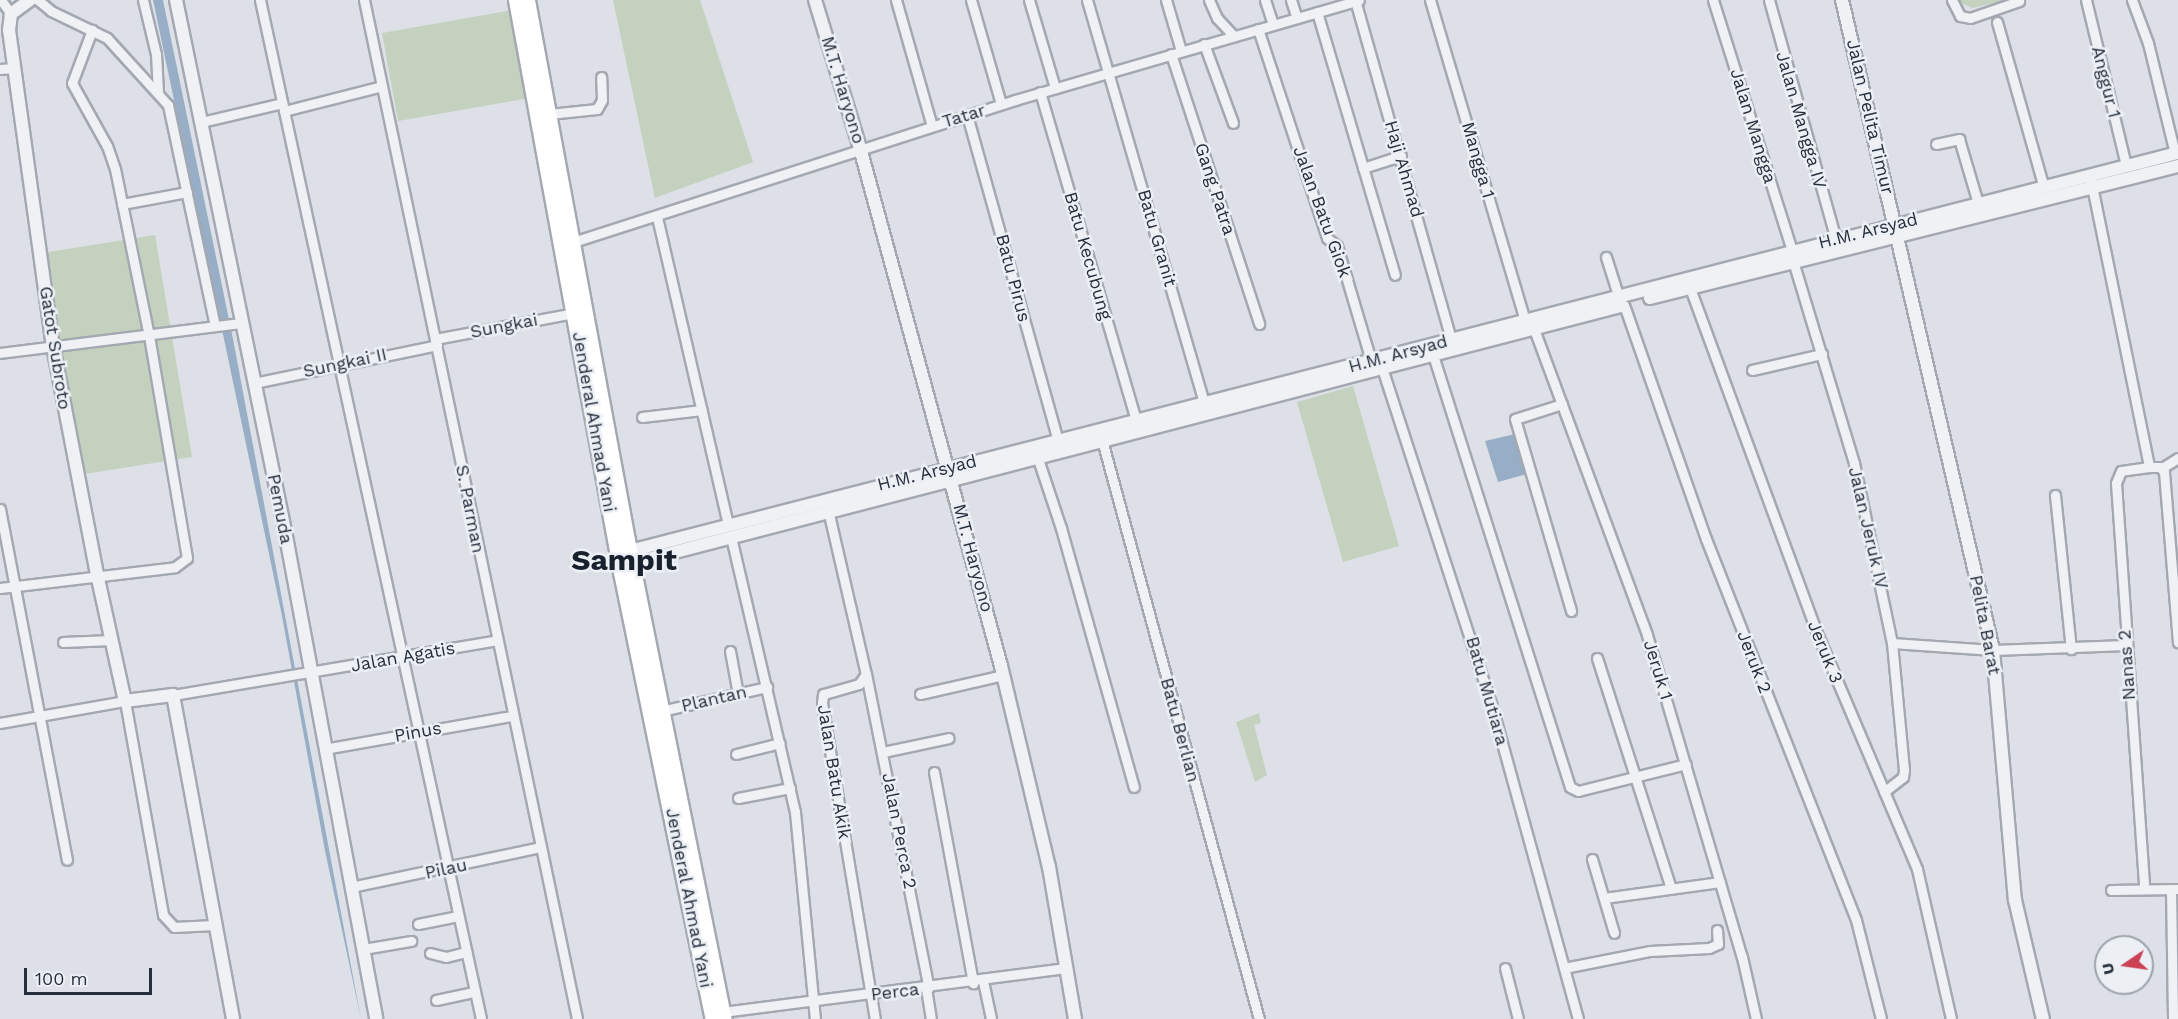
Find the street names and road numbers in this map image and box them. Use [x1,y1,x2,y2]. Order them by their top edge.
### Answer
street label: M.T. Haryono [816,34,870,146]
street label: Jalan Pelita Timur [1842,37,1898,197]
street label: Anggur 1 [2087,44,2125,120]
street label: Jalan Mangga IV [1771,49,1831,191]
street label: Jalan Mangga [1725,66,1781,186]
street label: Tatar [940,99,988,133]
street label: Haji Ahmad [1380,118,1428,220]
street label: Mangga 1 [1457,119,1499,201]
street label: Gang Patra [1190,140,1240,238]
street label: Jalan Batu Giok [1288,143,1356,281]
street label: Batu Granit [1133,187,1181,289]
street label: Batu Kecubung [1059,190,1117,322]
street label: H.M. Arsyad [1816,208,1920,254]
street label: Batu Pirus [991,232,1035,324]
street label: Gatot Subroto [35,285,75,411]
street label: Sungkai [468,309,540,343]
street label: Jenderal Ahmad Yani [567,329,621,515]
street label: H.M. Arsyad [1346,330,1450,378]
street label: Sungkai II [301,344,389,382]
street label: H.M. Arsyad [875,450,979,496]
street label: S. Parman [451,463,489,555]
street label: Jalan Jeruk IV [1843,465,1893,591]
street label: Pemuda [263,472,297,546]
street label: M.T. Haryono [948,501,998,615]
street label: Pelita Barat [1965,573,2005,677]
street label: Jeruk 3 [1803,617,1847,687]
street label: Jeruk 2 [1732,627,1776,697]
street label: Nanas 2 [2114,629,2140,701]
street label: Batu Mutiara [1461,634,1513,748]
street label: Jalan Agatis [349,637,457,677]
street label: Jeruk 1 [1639,637,1677,703]
street label: Batu Berlian [1156,675,1204,785]
street label: Plantan [679,681,749,717]
street label: Jalan Batu Akik [813,703,855,841]
street label: Pinus [393,717,443,747]
street label: Jalan Perca 2 [877,771,921,891]
street label: Jenderal Ahmad Yani [661,805,717,991]
street label: Pilau [423,854,469,884]
street label: Perca [870,978,920,1006]

